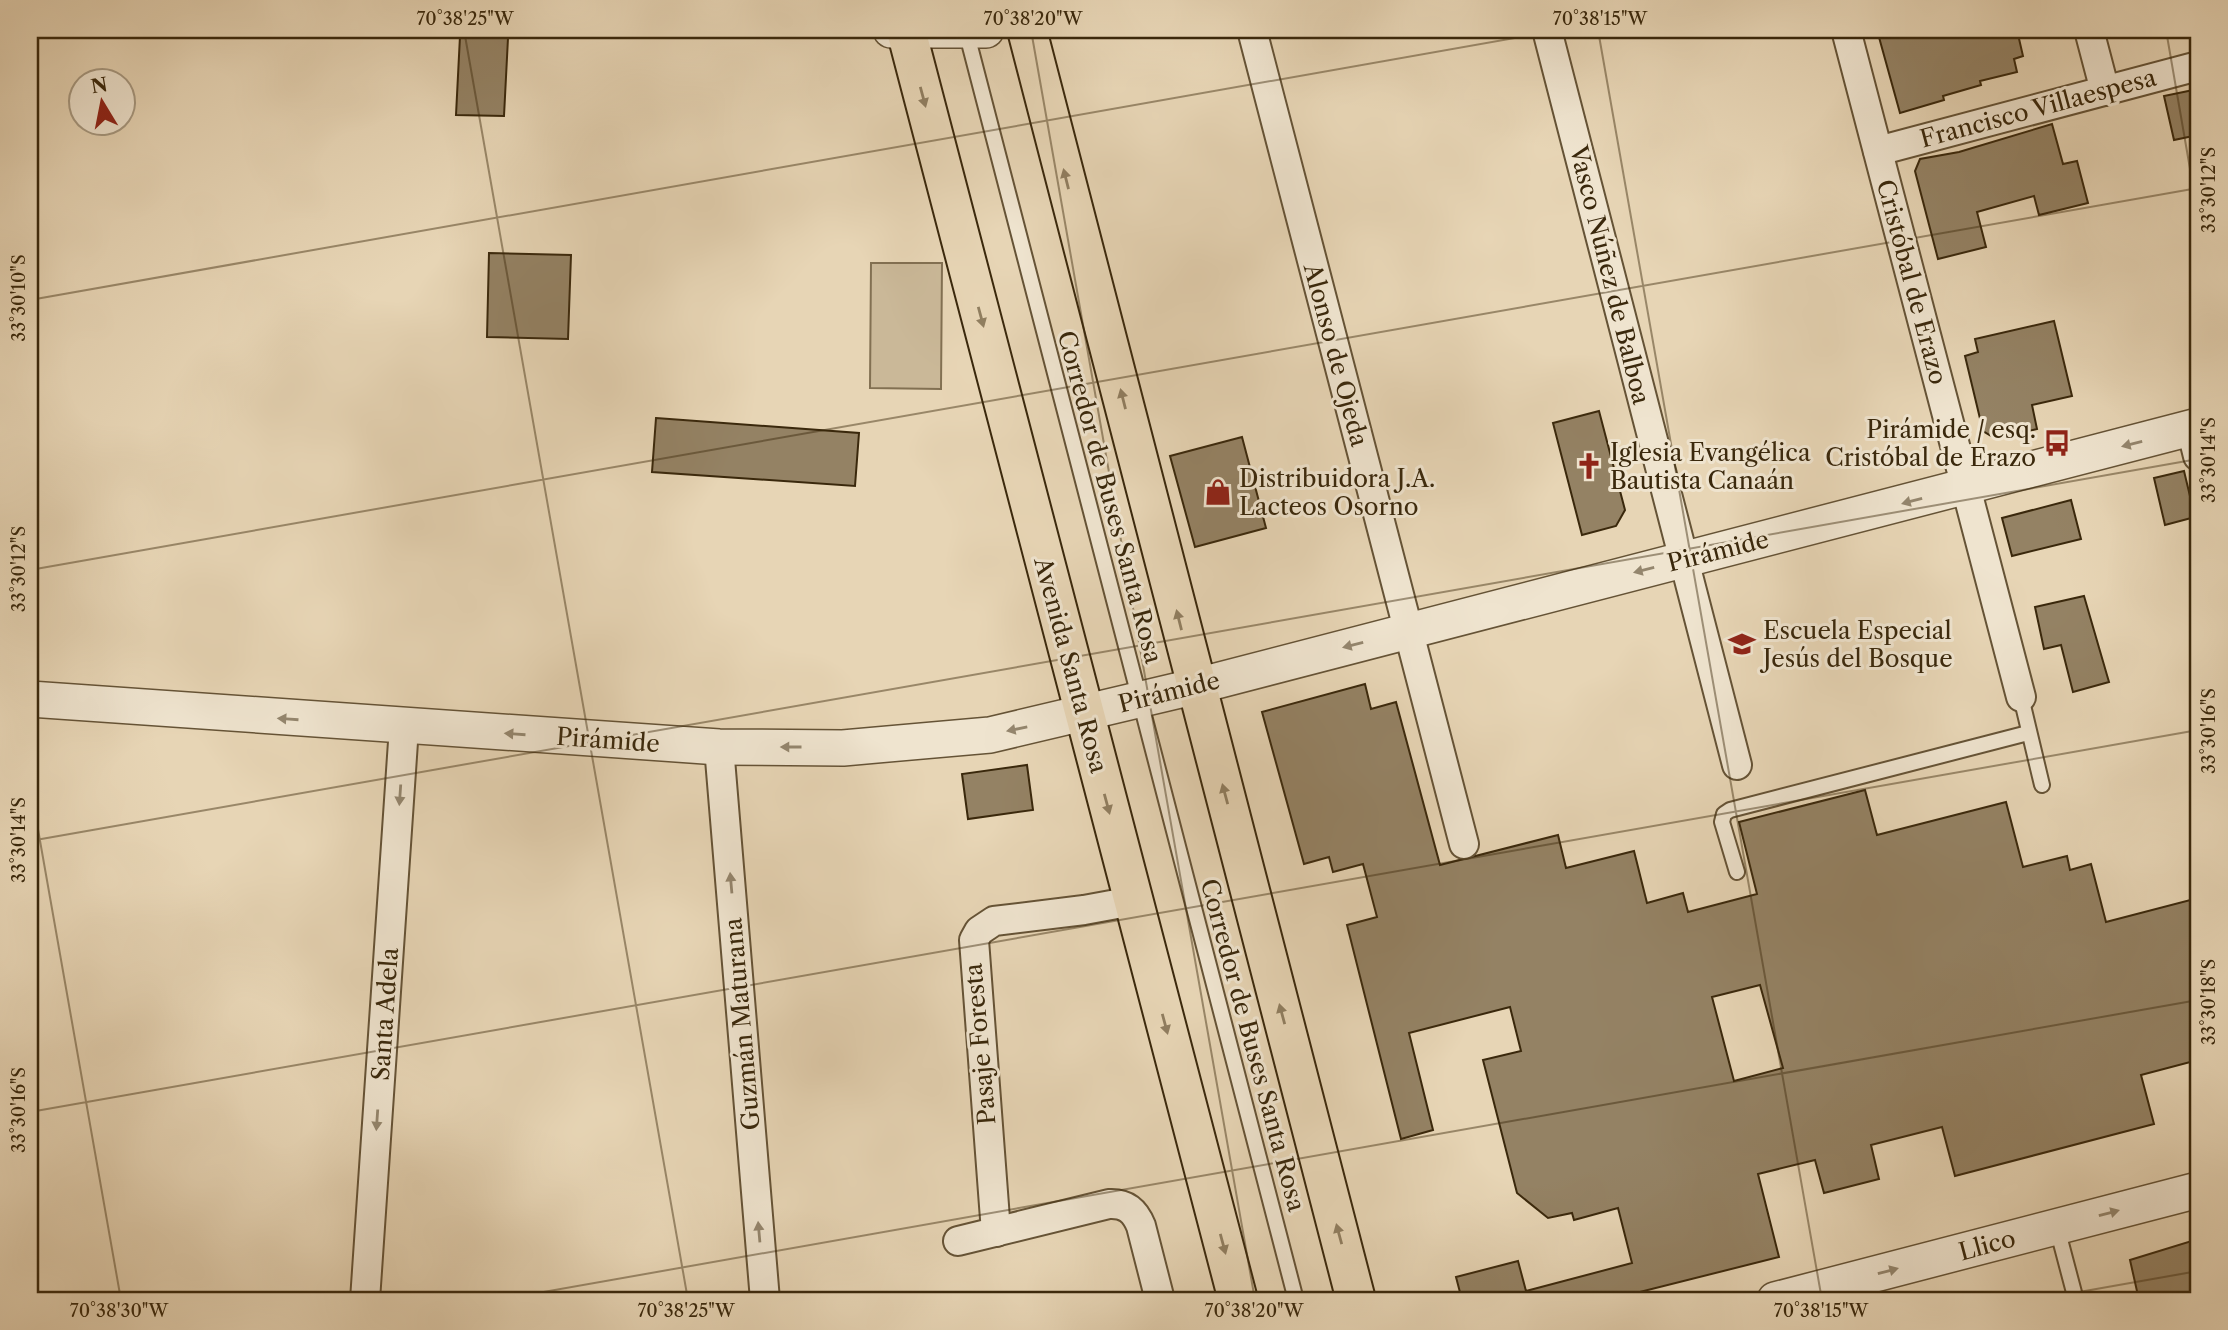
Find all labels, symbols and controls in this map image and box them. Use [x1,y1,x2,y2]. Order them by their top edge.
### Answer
text: 70°38'25"W [416,8,515,30]
text: 70°38'20"W [984,8,1084,30]
text: 70°38'15"W [1553,8,1648,30]
street label: Francisco Villaespesa [1917,62,2160,153]
north arrow [66,66,136,136]
text: N [89,73,109,99]
one-way arrow [918,86,929,108]
street label: Vasco Núñez de Balboa [1564,142,1656,408]
text: 33°30'12"S [2198,147,2220,233]
one-way arrow [1060,168,1071,190]
street label: Cristóbal de Erazo [1871,176,1953,388]
text: 33°30'10"S [8,254,30,342]
street label: Alonso de Ojeda [1297,259,1374,450]
one-way arrow [976,306,987,328]
street label: Corredor de Buses Santa Rosa [1052,328,1168,667]
one-way arrow [1117,388,1128,410]
place label: Pirámide / esq. Cristóbal de Erazo [1825,415,2036,472]
text: 33°30'14"S [2198,417,2220,503]
bus stop icon: Pirámide / esq. Cristóbal de Erazo [2042,428,2072,458]
place label: Iglesia Evangélica Bautista Canaán [1610,438,1811,495]
one-way arrow [2121,439,2143,450]
church icon: Iglesia Evangélica Bautista Canaán [1574,451,1604,481]
place label: Distribuidora J.A. Lacteos Osorno [1239,464,1435,521]
shop icon: Distribuidora J.A. Lacteos Osorno [1203,477,1233,507]
one-way arrow [1901,496,1923,507]
street label: Pirámide [1664,524,1772,578]
text: 33°30'12"S [8,526,30,612]
street label: Avenida Santa Rosa [1028,553,1114,776]
one-way arrow [1633,565,1655,576]
one-way arrow [1174,609,1184,630]
place label: Escuela Especial Jesús del Bosque [1759,616,1953,673]
school or university icon: Escuela Especial Jesús del Bosque [1727,629,1757,659]
one-way arrow [1342,640,1364,651]
street label: Pirámide [1115,665,1223,719]
text: 33°30'16"S [2198,688,2220,774]
one-way arrow [276,713,298,724]
street label: Pirámide [555,722,661,758]
one-way arrow [1006,724,1028,735]
one-way arrow [503,729,525,740]
one-way arrow [779,741,801,753]
one-way arrow [1219,783,1230,805]
one-way arrow [394,785,405,807]
one-way arrow [1102,793,1113,815]
text: 33°30'14"S [8,797,30,883]
one-way arrow [725,872,736,894]
street label: Corredor de Buses Santa Rosa [1195,876,1311,1215]
street label: Guzmán Maturana [718,916,766,1131]
street label: Santa Adela [366,946,404,1082]
text: 33°30'18"S [2198,959,2220,1045]
street label: Pasaje Foresta [958,962,1002,1126]
one-way arrow [1276,1003,1287,1025]
one-way arrow [1160,1013,1171,1035]
text: 33°30'16"S [8,1067,30,1153]
one-way arrow [372,1109,383,1131]
one-way arrow [2098,1207,2120,1218]
one-way arrow [753,1221,764,1243]
one-way arrow [1333,1223,1344,1245]
street label: Llico [1955,1224,2019,1266]
one-way arrow [1218,1233,1229,1255]
one-way arrow [1878,1265,1900,1276]
text: 70°38'30"W [70,1300,169,1322]
text: 70°38'25"W [637,1300,736,1322]
text: 70°38'20"W [1205,1300,1305,1322]
text: 70°38'15"W [1774,1300,1869,1322]

